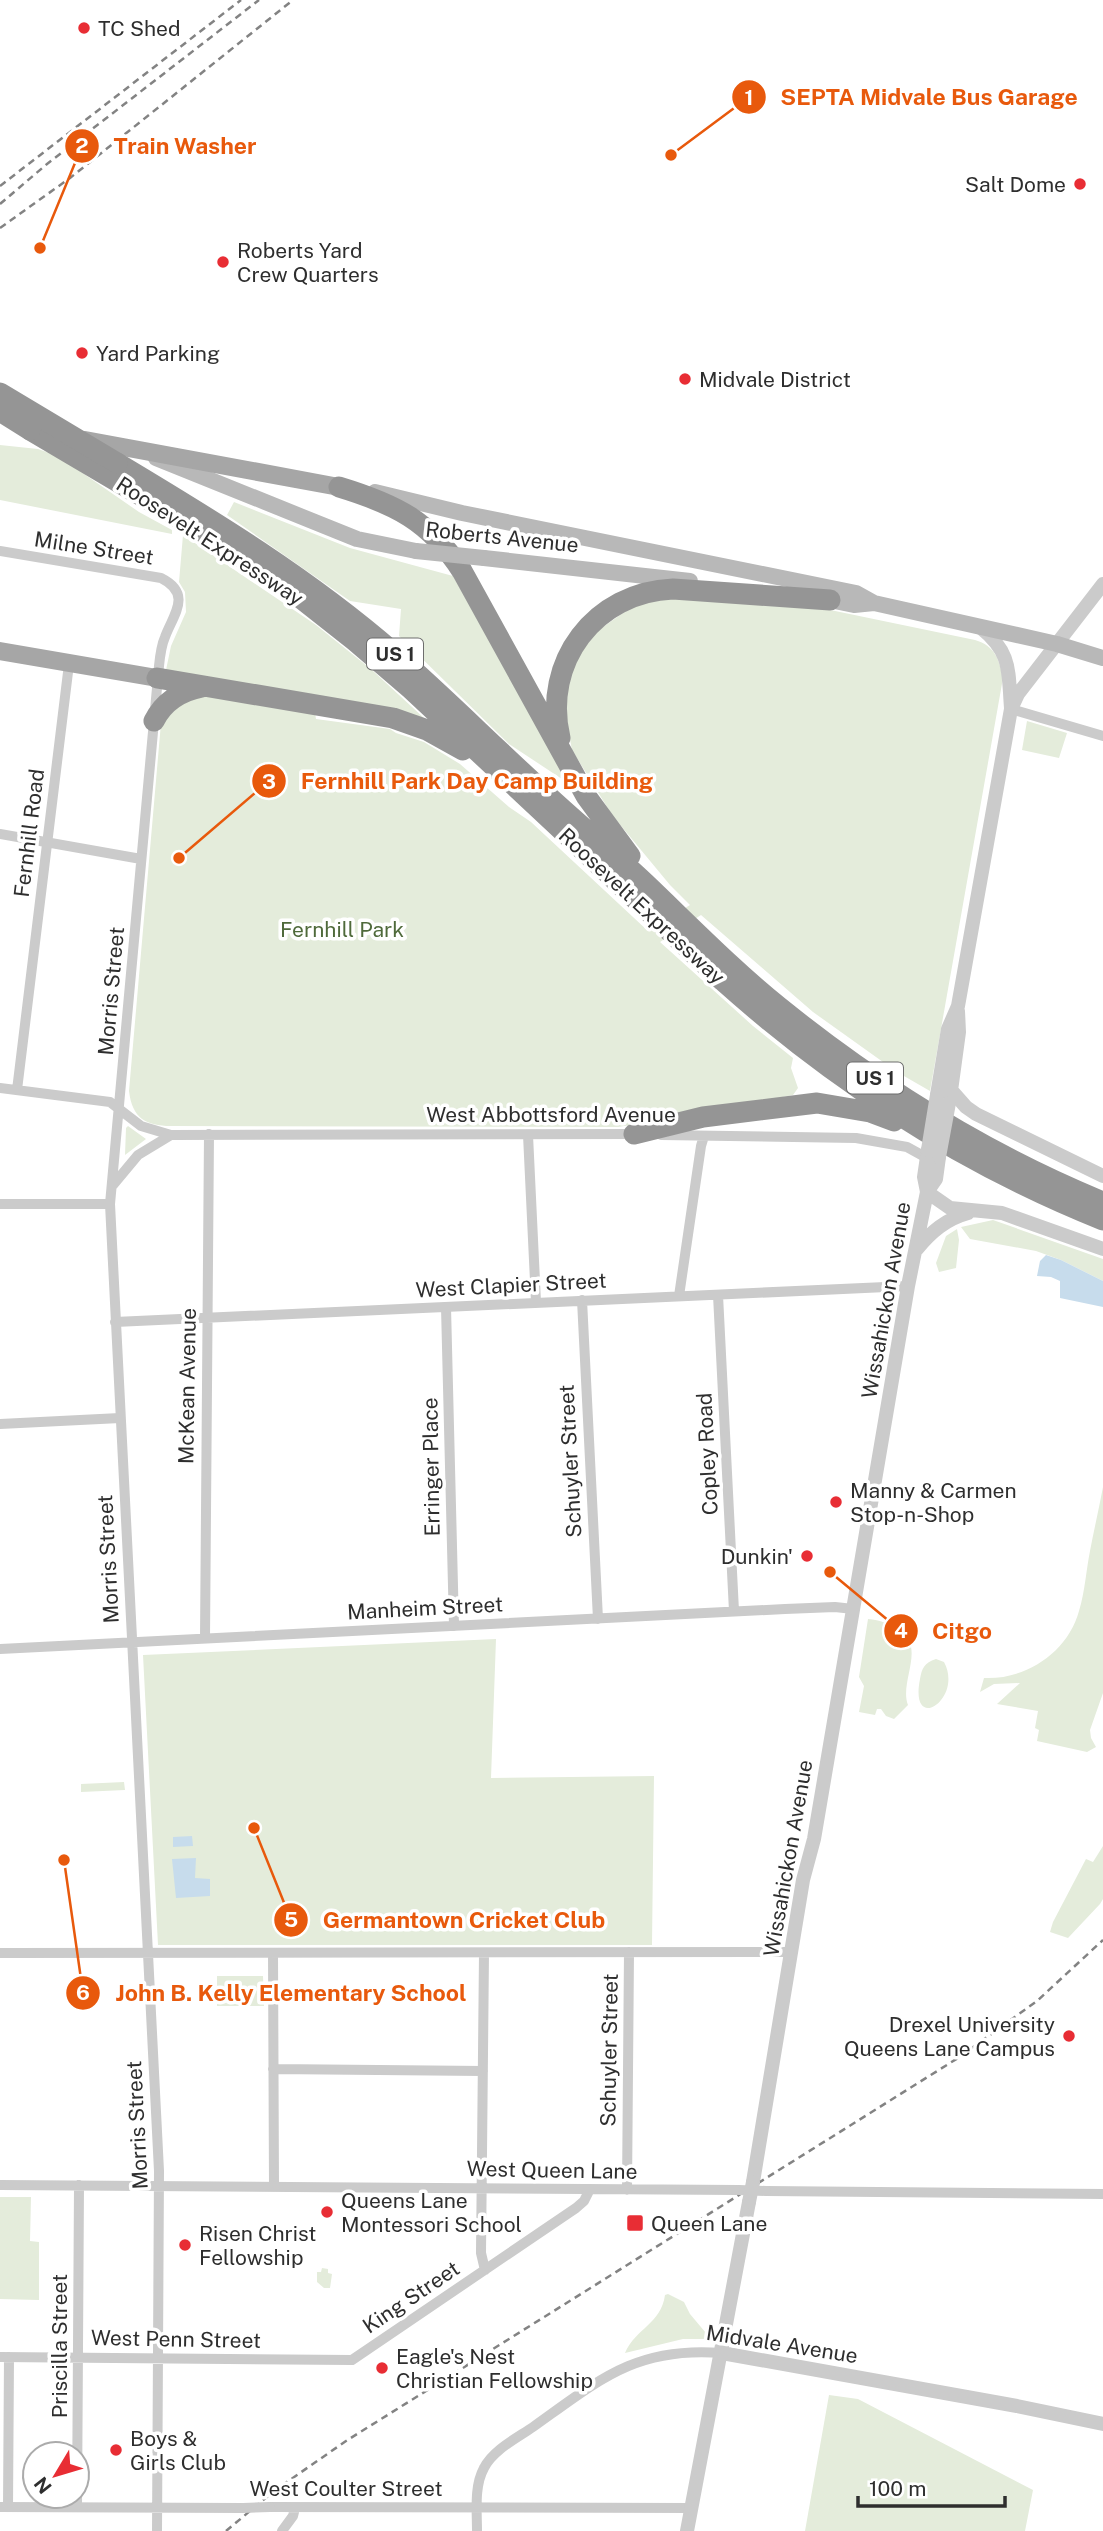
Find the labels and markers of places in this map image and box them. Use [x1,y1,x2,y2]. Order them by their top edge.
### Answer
place label: TC Shed [98,16,181,41]
marker: TC Shed [76,20,92,36]
callout: SEPTA Midvale Bus Garage [731,75,1092,119]
callout: Train Washer [64,124,271,168]
place label: Salt Dome [965,172,1066,197]
marker: Salt Dome [1072,176,1088,192]
place label: Roberts Yard Crew Quarters [237,238,379,287]
marker: Roberts Yard Crew Quarters [215,254,231,270]
place label: Yard Parking [96,341,220,366]
marker: Yard Parking [74,345,90,361]
place label: Midvale District [699,367,851,392]
marker: Midvale District [677,371,693,387]
callout: Fernhill Park Day Camp Building [252,759,667,803]
place label: Manny & Carmen Stop-n-Shop [850,1478,1017,1527]
marker: Manny & Carmen Stop-n-Shop [828,1494,844,1510]
place label: Dunkin' [721,1544,793,1569]
marker: Dunkin' [799,1548,815,1564]
callout: Citgo [883,1609,1006,1653]
callout: Germantown Cricket Club [274,1898,620,1942]
callout: John B. Kelly Elementary School [66,1971,480,2015]
place label: Drexel University Queens Lane Campus [844,2012,1055,2061]
marker: Drexel University Queens Lane Campus [1061,2028,1077,2044]
place label: Queens Lane Montessori School [341,2188,522,2237]
marker: Queens Lane Montessori School [319,2204,335,2220]
place label: Queen Lane [651,2211,767,2236]
marker: Queen Lane [625,2213,645,2233]
place label: Risen Christ Fellowship [199,2221,317,2270]
marker: Risen Christ Fellowship [177,2237,193,2253]
place label: Eagle's Nest Christian Fellowship [396,2344,593,2393]
marker: Eagle's Nest Christian Fellowship [374,2360,390,2376]
place label: Boys & Girls Club [130,2426,226,2475]
marker: Boys & Girls Club [108,2442,124,2458]

